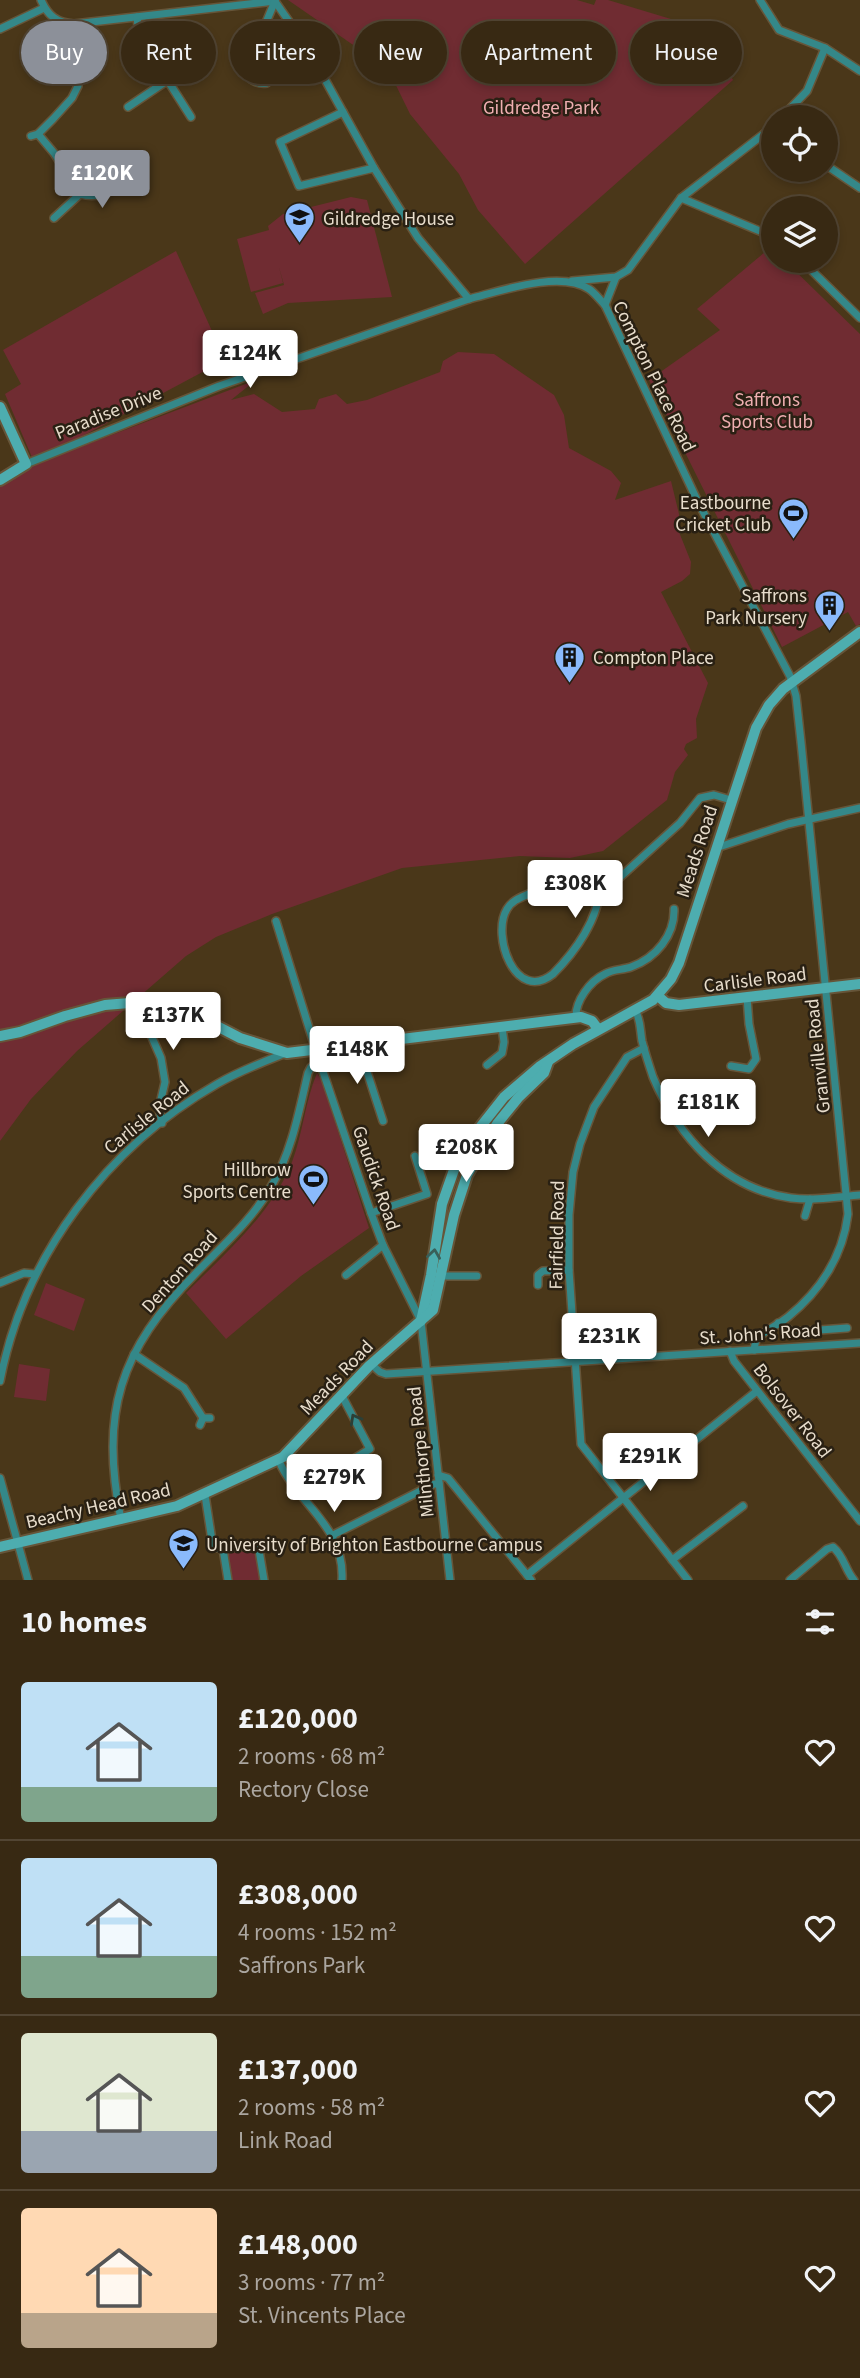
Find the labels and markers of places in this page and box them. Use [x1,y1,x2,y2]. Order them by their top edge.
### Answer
pin: £120K [53,150,151,210]
school or university icon: Gildredge House [283,201,317,245]
place label: Gildredge House [323,206,454,233]
pin: £124K [201,330,299,390]
place label: Eastbourne Cricket Club [675,490,771,539]
sports icon: Eastbourne Cricket Club [777,496,811,540]
place label: Saffrons Park Nursery [705,583,807,632]
building icon: Saffrons Park Nursery [813,589,847,633]
building icon: Compton Place [553,640,587,684]
place label: Compton Place [593,645,714,672]
pin: £308K [526,860,624,920]
pin: £137K [124,992,222,1052]
pin: £148K [308,1026,406,1086]
pin: £181K [659,1080,757,1139]
pin: £208K [417,1124,515,1184]
place label: Hillbrow Sports Centre [183,1157,291,1206]
sports icon: Hillbrow Sports Centre [297,1163,331,1207]
pin: £231K [560,1314,658,1373]
pin: £291K [601,1434,699,1493]
pin: £279K [285,1454,383,1514]
school or university icon: University of Brighton Eastbourne Campus [166,1527,200,1571]
place label: University of Brighton Eastbourne Campus [206,1532,542,1559]

